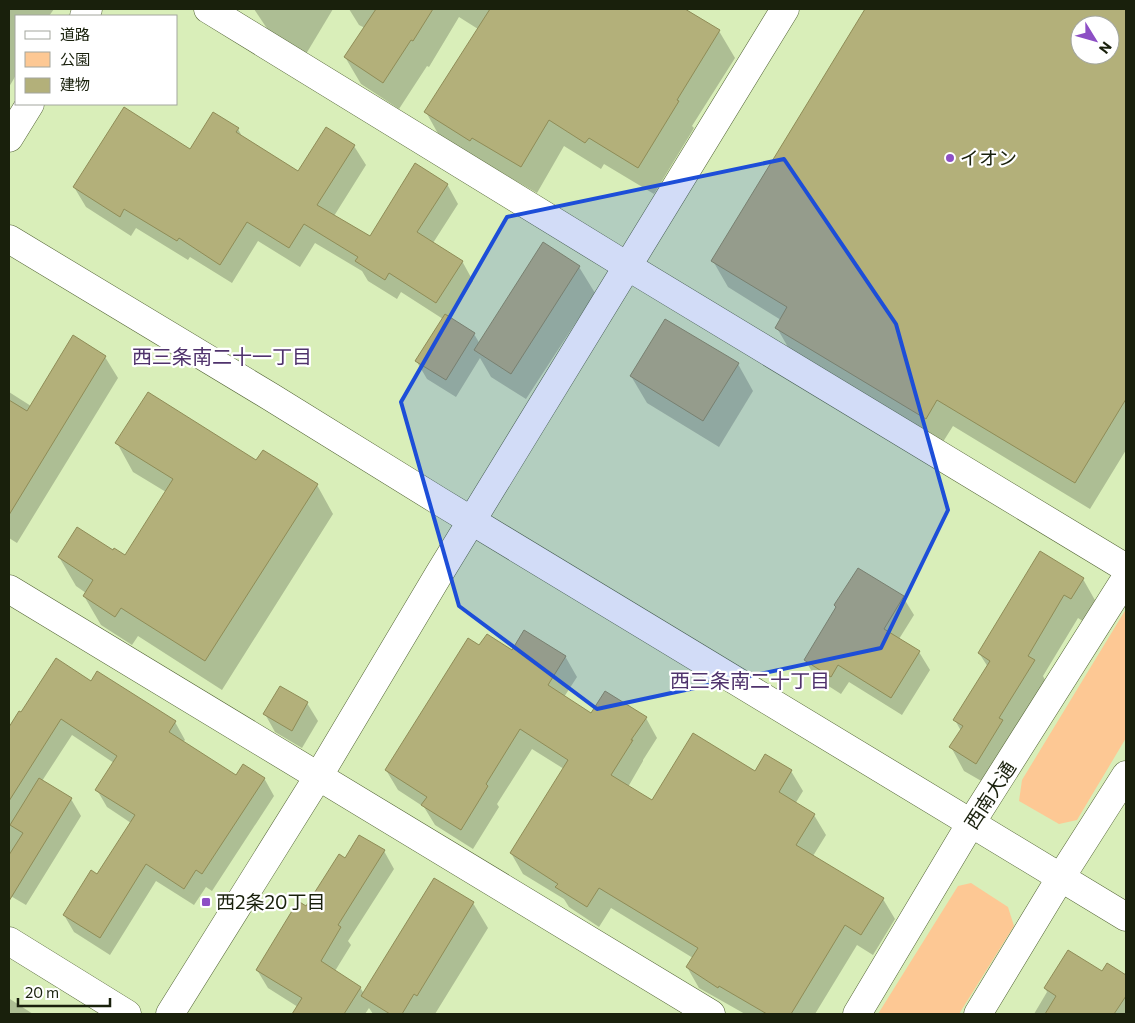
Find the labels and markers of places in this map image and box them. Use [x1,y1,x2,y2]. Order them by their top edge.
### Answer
place label: イオン [960,146,1017,169]
marker: イオン [944,152,956,164]
place label: 西2条20丁目 [216,890,325,913]
marker: 西2条20丁目 [200,896,212,908]

